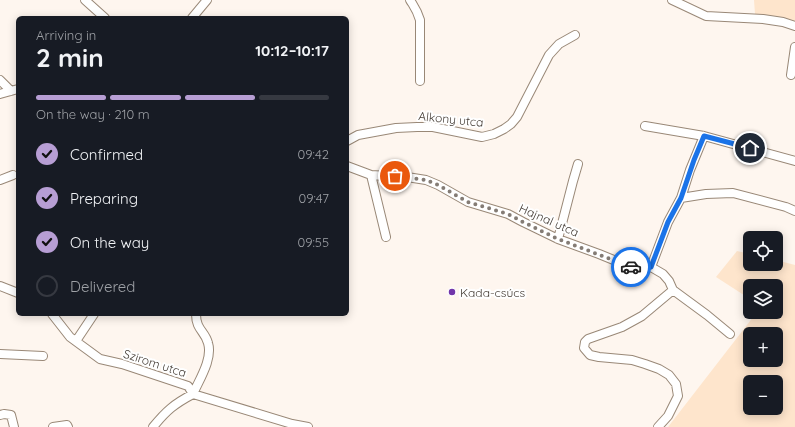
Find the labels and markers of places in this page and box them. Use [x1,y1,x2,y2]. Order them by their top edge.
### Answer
pin [733,131,767,165]
pin [378,159,412,193]
place label: Kada-csúcs [460,285,525,300]
marker: Kada-csúcs [447,287,457,297]

